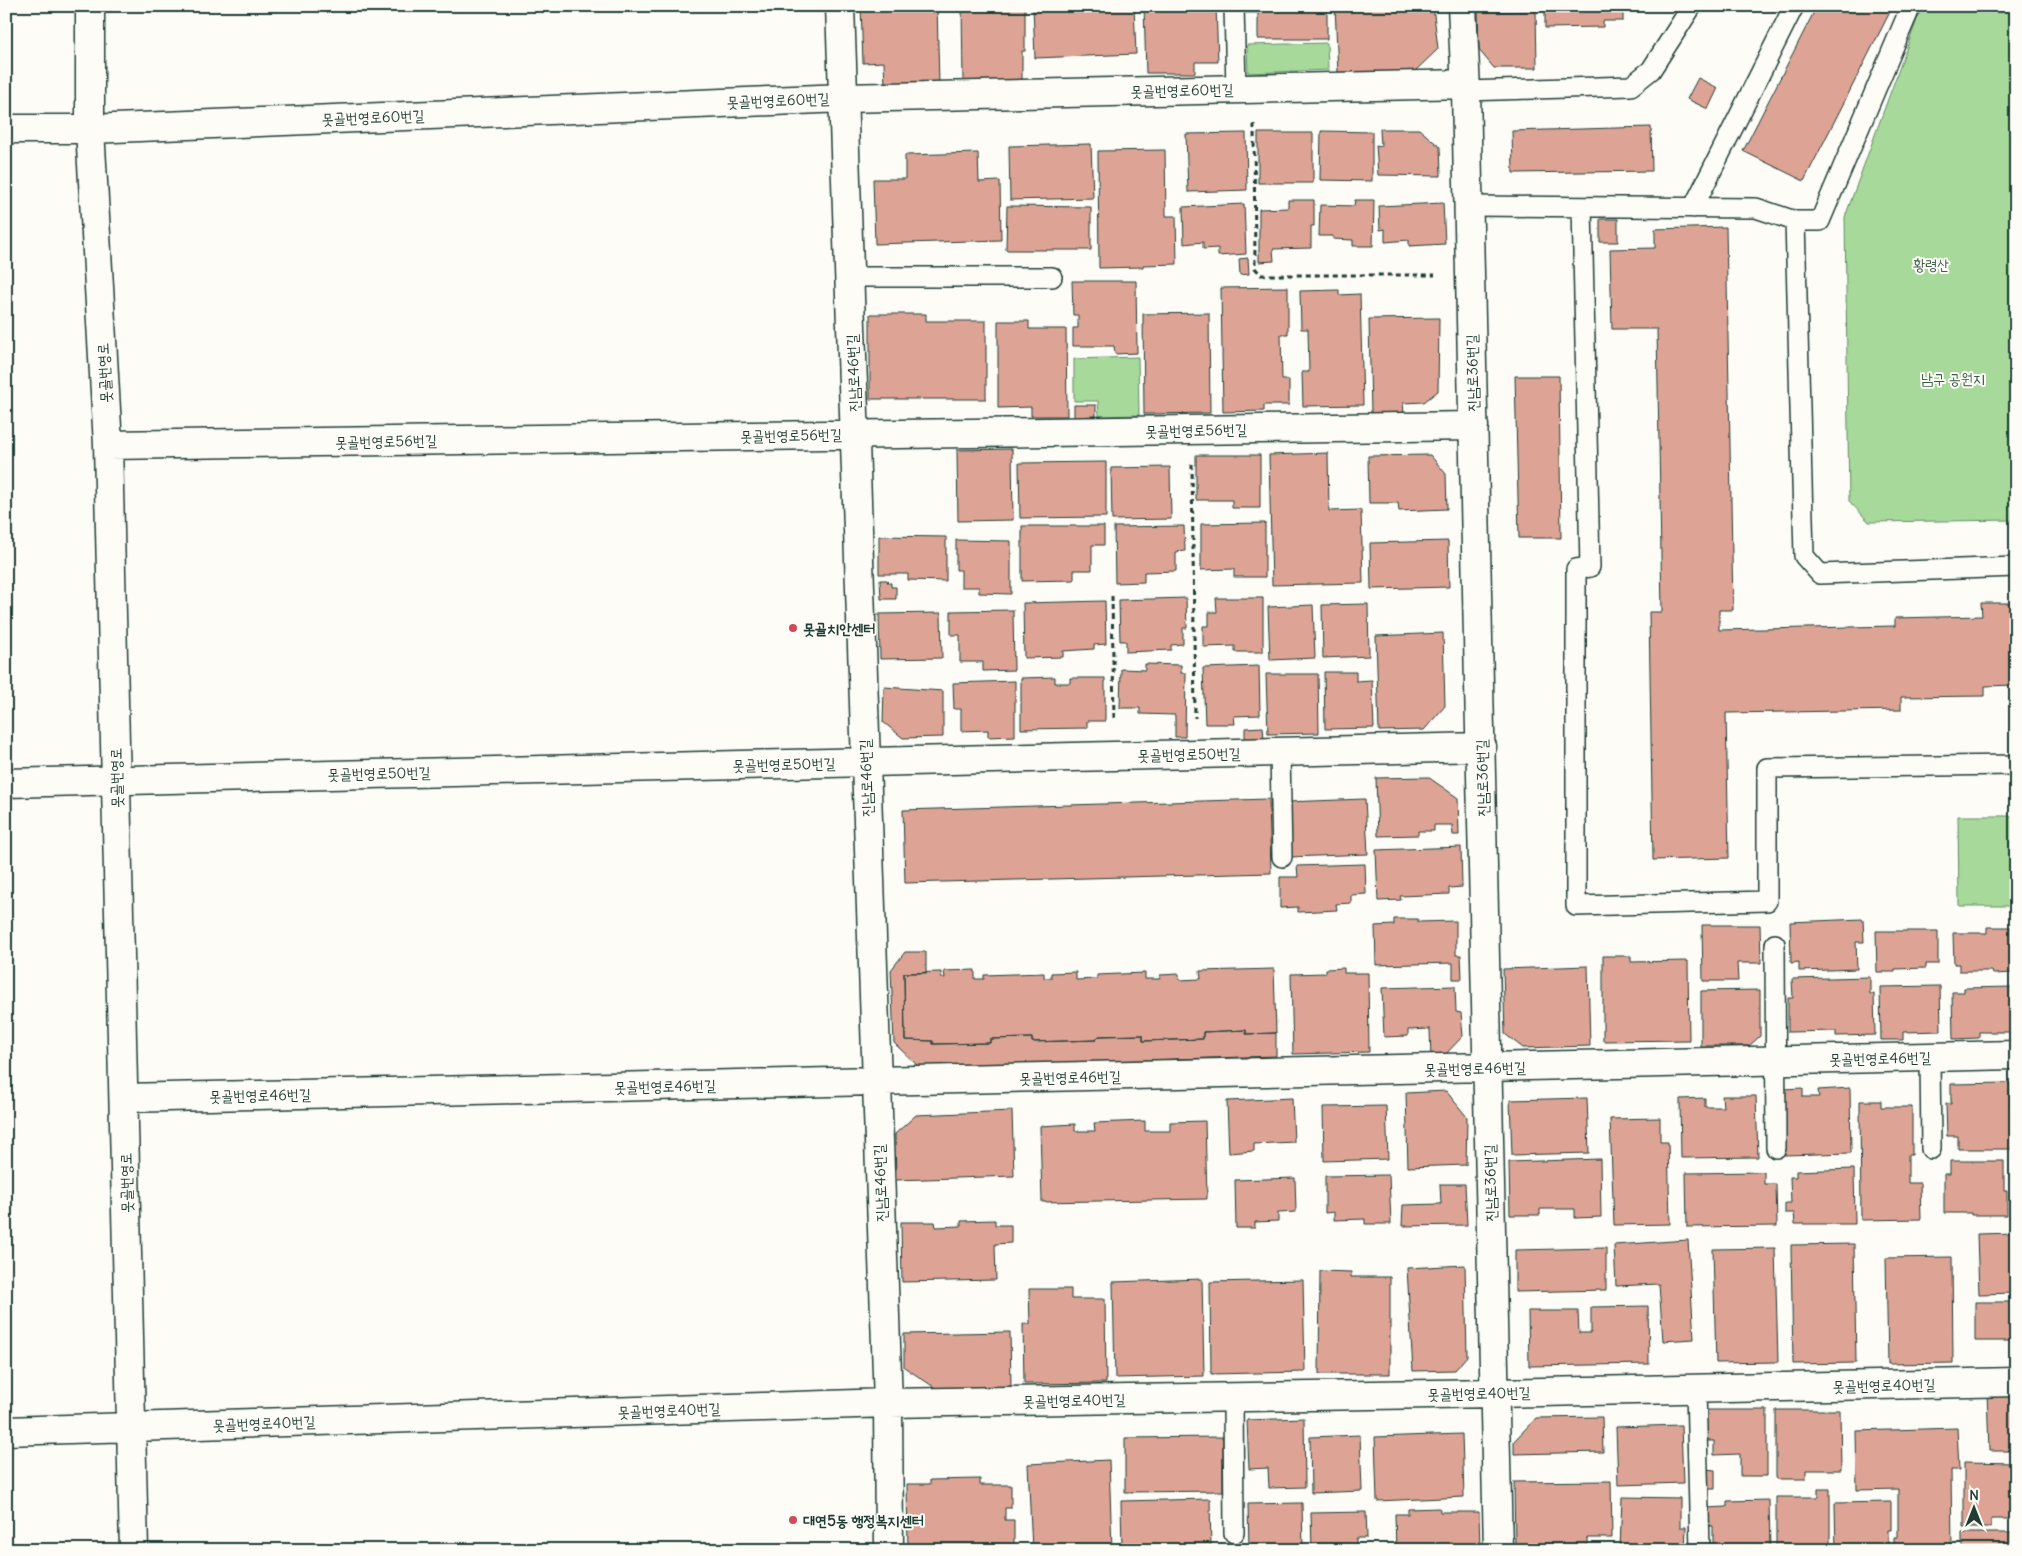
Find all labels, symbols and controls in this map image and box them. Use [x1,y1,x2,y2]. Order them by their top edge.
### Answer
street label: 못골번영로60번길 [1130,80,1234,100]
street label: 못골번영로60번길 [726,89,830,111]
street label: 못골번영로60번길 [321,106,425,128]
park label: 황령산 [1913,255,1949,274]
street label: 진남로46번길 [842,334,864,412]
street label: 진남로36번길 [1462,334,1482,412]
street label: 못골번영로 [93,342,115,404]
park label: 남구 공원지 [1921,369,1985,388]
street label: 못골번영로56번길 [1145,420,1247,440]
street label: 못골번영로56번길 [740,425,842,445]
street label: 못골번영로56번길 [335,431,437,451]
place label: 못골치안센터 [803,619,875,638]
marker: 못골치안센터 [787,622,799,634]
street label: 진남로46번길 [855,739,877,817]
street label: 진남로36번길 [1472,739,1492,817]
street label: 못골번영로50번길 [1137,744,1241,764]
street label: 못골번영로 [106,748,126,808]
street label: 못골번영로50번길 [732,754,836,774]
street label: 못골번영로50번길 [327,763,431,783]
street label: 못골번영로46번길 [1829,1048,1931,1068]
street label: 못골번영로46번길 [1424,1058,1526,1078]
street label: 못골번영로46번길 [1019,1067,1121,1087]
street label: 못골번영로46번길 [614,1076,716,1096]
street label: 못골번영로46번길 [209,1085,311,1105]
street label: 진남로46번길 [869,1144,891,1222]
street label: 진남로36번길 [1480,1144,1500,1222]
street label: 못골번영로 [116,1153,136,1213]
street label: 못골번영로40번길 [1832,1375,1936,1395]
street label: 못골번영로40번길 [1427,1383,1531,1403]
street label: 못골번영로40번길 [1022,1390,1126,1410]
street label: 못골번영로40번길 [617,1399,721,1421]
street label: 못골번영로40번길 [212,1412,316,1434]
north arrow [1950,1484,2000,1534]
text: N [1969,1486,1979,1504]
place label: 대연5동 행정복지센터 [803,1511,924,1530]
marker: 대연5동 행정복지센터 [787,1514,799,1526]

